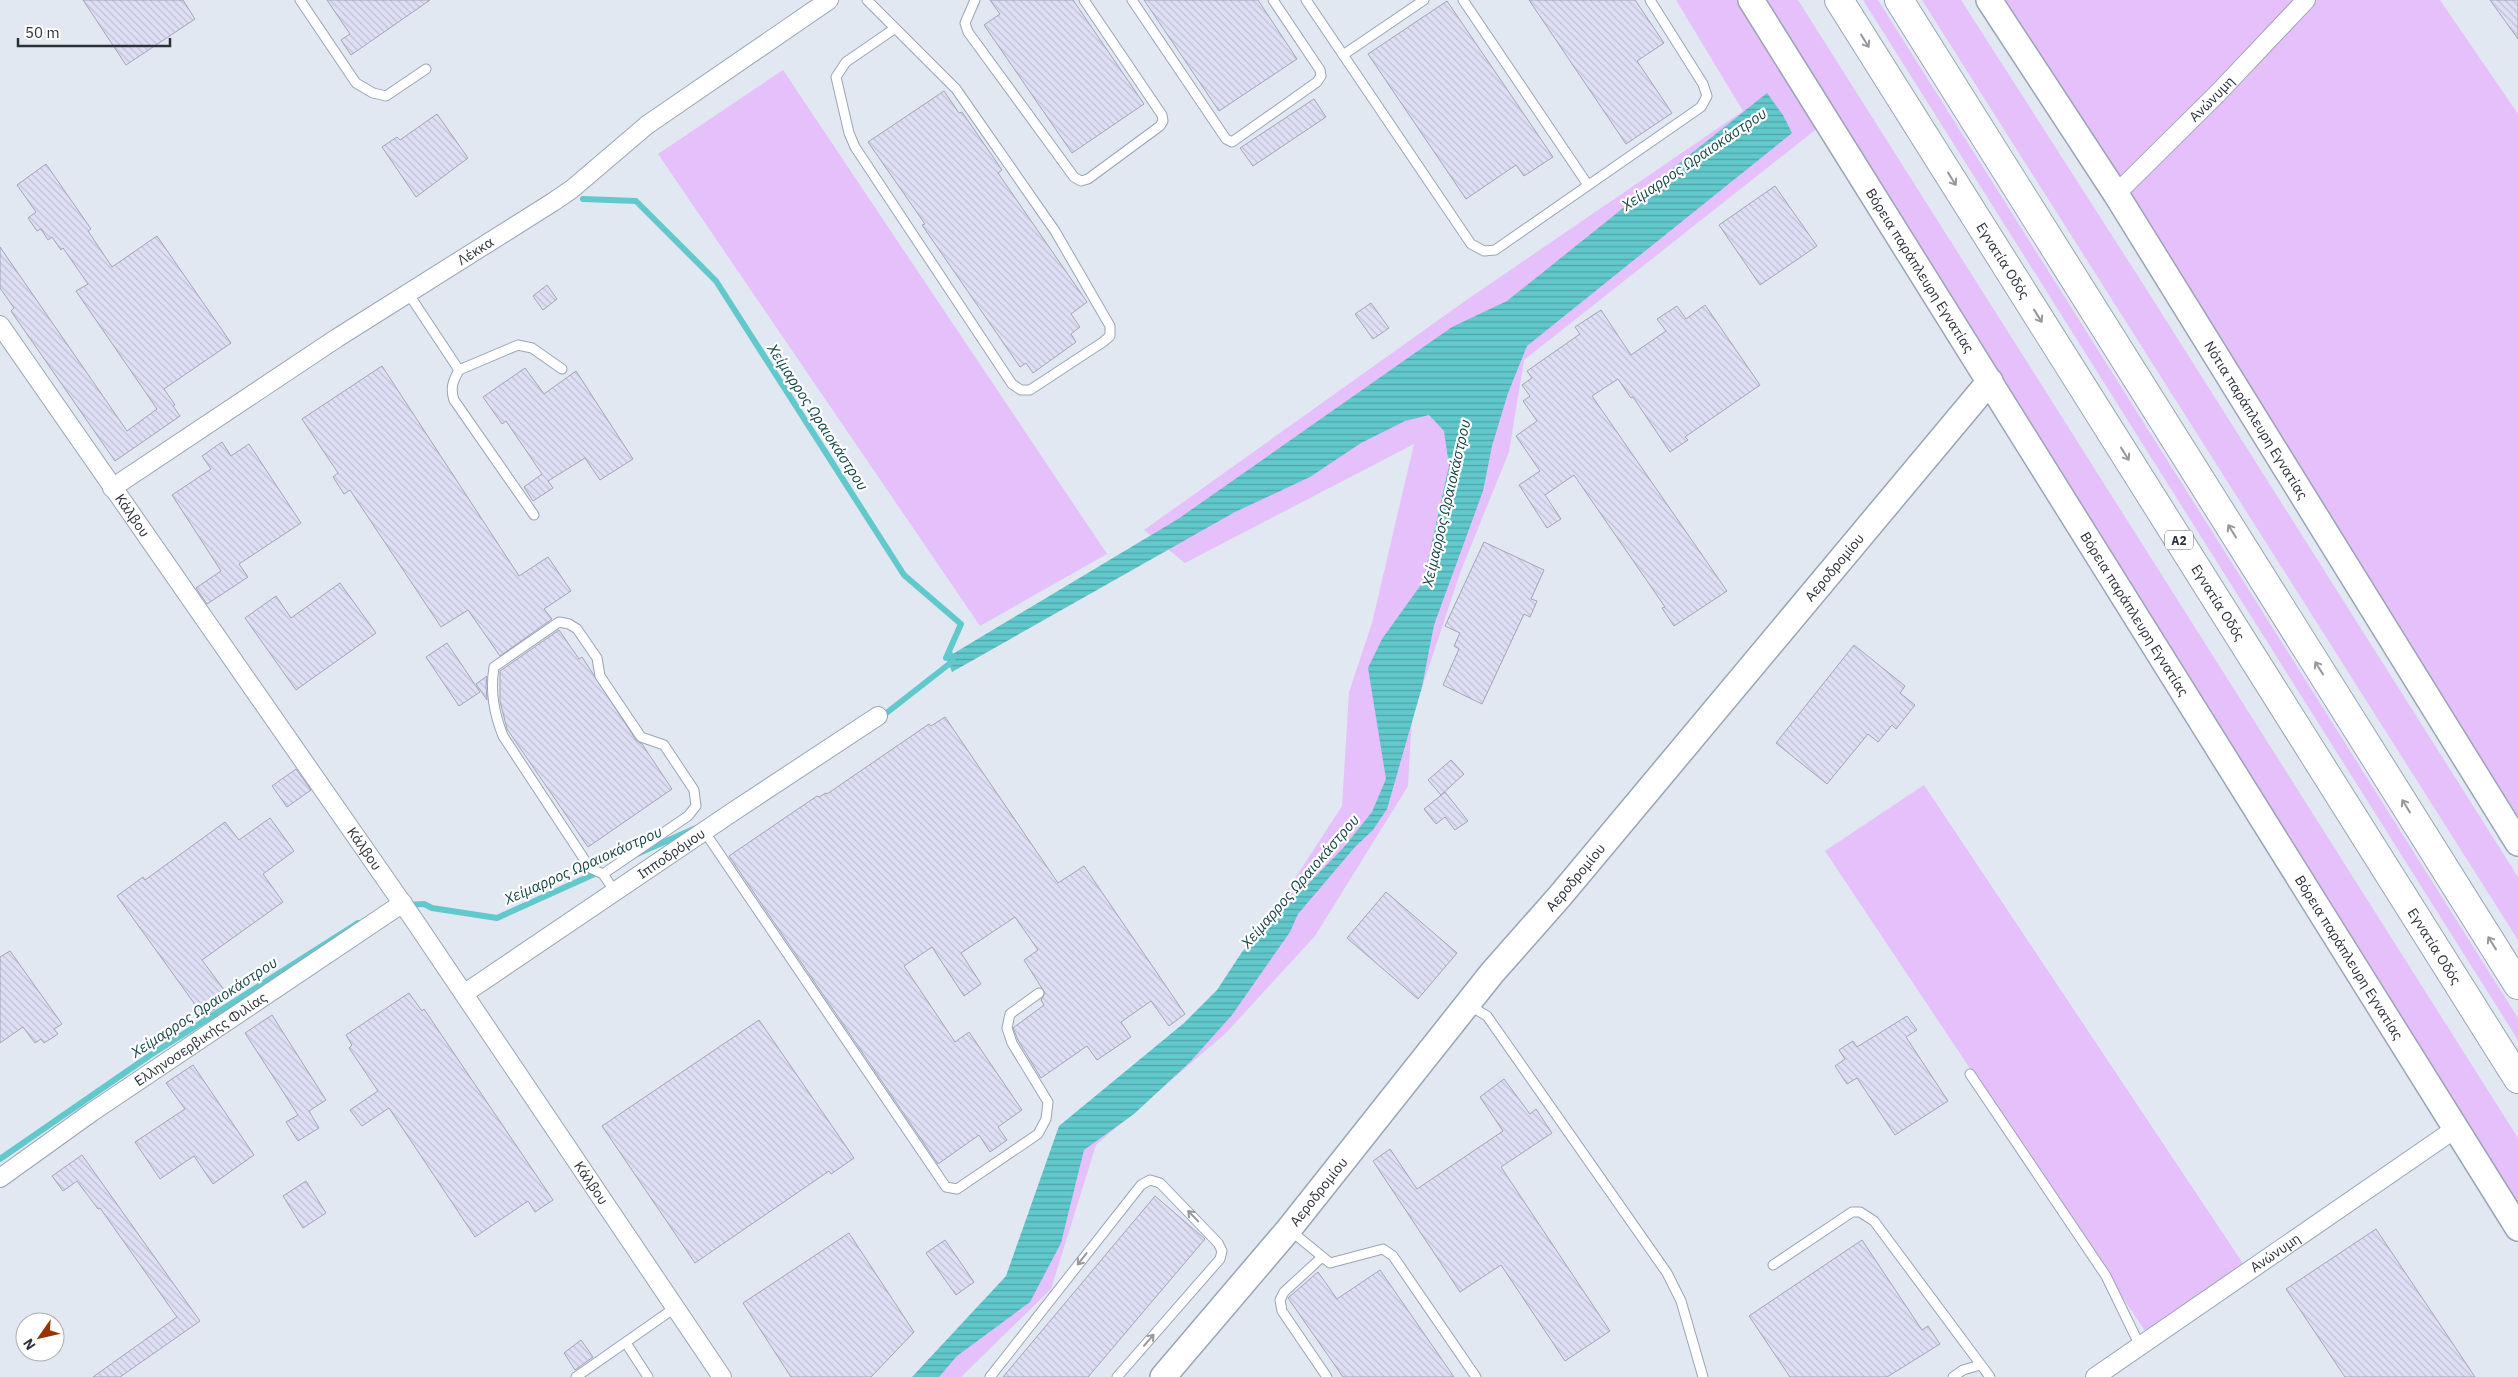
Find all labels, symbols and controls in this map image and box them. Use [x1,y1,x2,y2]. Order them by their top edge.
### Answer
scale bar [18,15,170,47]
text: 50 m [25,23,60,42]
one-way arrow [1860,34,1870,48]
street label: Ανώνυμη [2185,72,2238,126]
water label: Χείμαρρος Ωραιοκάστρου [1617,103,1770,215]
one-way arrow [1947,171,1957,185]
street label: Βόρεια παράπλευρη Εγνατίας [1862,185,1978,356]
street label: Εγνατία Οδός [1972,219,2034,302]
street label: Λέκκα [454,233,497,269]
one-way arrow [2033,309,2043,323]
street label: Νότια παράπλευρη Εγνατίας [2200,338,2312,503]
water label: Χείμαρρος Ωραιοκάστρου [763,339,873,494]
water label: Χείμαρρος Ωραιοκάστρου [1417,418,1474,589]
one-way arrow [2119,447,2130,461]
street label: Κάλβου [111,490,154,541]
one-way arrow [2227,524,2237,538]
street label: Βόρεια παράπλευρη Εγνατίας [2076,528,2193,700]
street label: Αεροδρομίου [1801,530,1868,605]
road number: Α2 [2165,530,2193,550]
street label: Εγνατία Οδός [2187,561,2249,644]
one-way arrow [2314,662,2324,676]
one-way arrow [2400,799,2410,813]
water label: Χείμαρρος Ωραιοκάστρου [1236,810,1363,953]
water label: Χείμαρρος Ωραιοκάστρου [500,822,665,909]
street label: Κάλβου [343,824,386,874]
street label: Ιπποδρόμου [634,824,709,883]
street label: Αεροδρομίου [1542,840,1609,915]
street label: Βόρεια παράπλευρη Εγνατίας [2291,872,2407,1043]
street label: Εγνατία Οδός [2404,905,2465,988]
one-way arrow [2487,937,2497,951]
water label: Χείμαρρος Ωραιοκάστρου [126,952,281,1062]
street label: Ελληνοσερβικήςς Φιλίας [131,988,270,1090]
street label: Αεροδρομίου [1286,1153,1352,1230]
street label: Κάλβου [570,1158,612,1208]
one-way arrow [1187,1211,1199,1223]
street label: Ανώνυμη [2247,1229,2304,1276]
one-way arrow [1077,1252,1088,1265]
north arrow [15,1312,65,1362]
one-way arrow [1143,1334,1155,1347]
text: N [19,1335,40,1354]

